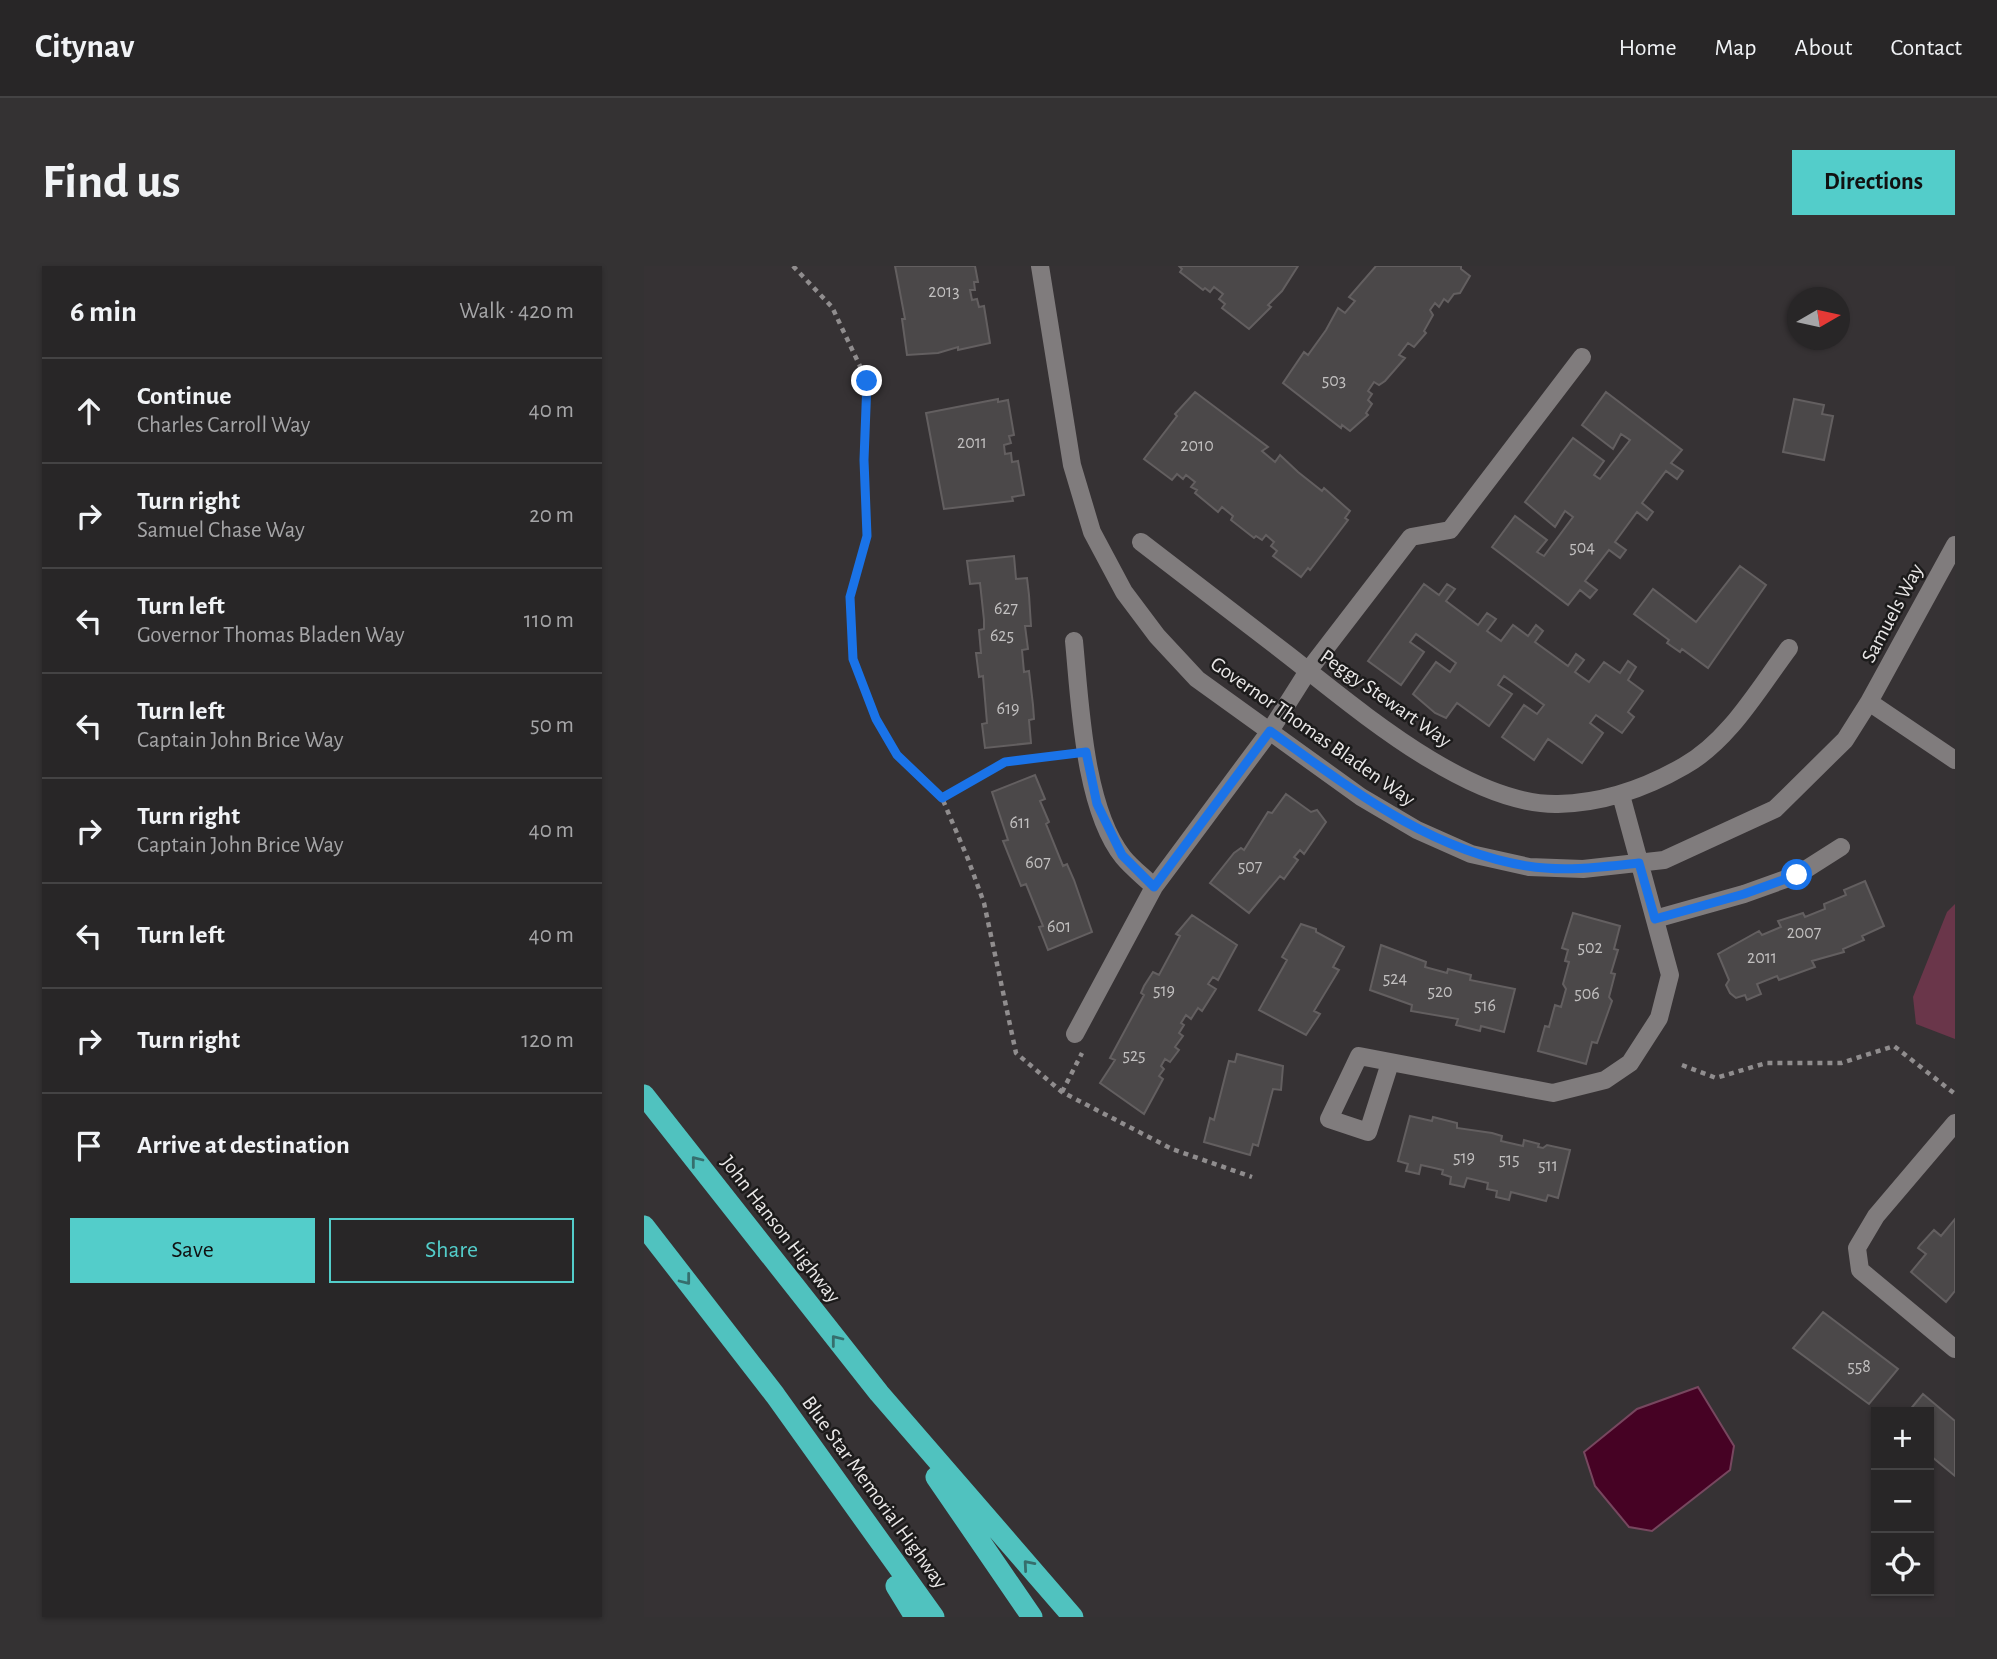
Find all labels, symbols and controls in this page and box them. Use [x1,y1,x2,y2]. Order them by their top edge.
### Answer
text: Citynav [35,31,134,64]
text: Home [1619,36,1677,60]
text: Map [1715,36,1757,60]
text: About [1795,36,1852,60]
text: Contact [1890,36,1962,60]
button: Directions [1792,150,1955,215]
text: Find us [42,158,181,207]
house number: 2013 [928,283,960,301]
north arrow [1787,287,1850,350]
text: 6 min [70,297,137,327]
text: Walk · 420 m [459,300,574,323]
route end [851,365,882,396]
house number: 503 [1322,372,1346,390]
text: Continue [137,383,232,409]
icon: ahead [70,392,108,430]
text: 40 m [529,399,574,422]
text: Charles Carroll Way [137,414,310,437]
house number: 2011 [957,434,987,452]
house number: 2010 [1180,437,1214,455]
text: Turn right [137,488,240,514]
icon: right [70,497,108,535]
text: 20 m [529,504,574,527]
text: Samuel Chase Way [137,519,305,542]
house number: 504 [1569,539,1595,557]
street label: Samuels Way [1858,560,1927,666]
text: Turn left [137,593,225,619]
house number: 627 [994,600,1018,618]
icon: left [70,602,108,640]
text: 110 m [524,609,574,632]
text: Governor Thomas Bladen Way [137,624,405,647]
house number: 625 [990,627,1014,645]
street label: Peggy Stewart Way [1316,645,1455,751]
street label: Governor Thomas Bladen Way [1207,653,1419,810]
text: Turn left [137,698,225,724]
house number: 619 [996,700,1020,718]
icon: left [70,707,108,745]
text: 50 m [530,714,574,737]
text: Captain John Brice Way [137,729,344,752]
text: Turn right [137,803,240,829]
icon: right [70,812,108,850]
house number: 611 [1010,814,1030,832]
text: 40 m [529,819,574,842]
text: Captain John Brice Way [137,834,344,857]
house number: 607 [1025,854,1051,872]
house number: 507 [1238,858,1262,876]
route start [1781,859,1812,890]
icon: left [70,917,108,955]
house number: 601 [1047,918,1071,936]
text: Turn left [137,922,225,948]
text: 40 m [529,924,574,947]
house number: 2007 [1787,924,1821,942]
house number: 502 [1577,939,1603,957]
house number: 2011 [1747,949,1777,967]
house number: 524 [1383,970,1408,988]
house number: 519 [1153,982,1175,1000]
house number: 520 [1427,983,1453,1001]
house number: 506 [1574,985,1600,1003]
house number: 516 [1474,997,1496,1015]
icon: right [70,1022,108,1060]
text: Turn right [137,1027,240,1053]
text: 120 m [521,1029,574,1052]
house number: 525 [1122,1047,1146,1065]
icon: arrive [70,1127,108,1165]
text: Arrive at destination [137,1132,350,1158]
house number: 519 [1453,1149,1475,1167]
house number: 515 [1498,1151,1520,1169]
street label: John Hanson Highway [717,1152,844,1307]
one-way arrow [691,1156,704,1168]
house number: 511 [1538,1157,1558,1175]
button: Save [70,1218,315,1283]
button: Share [329,1218,574,1283]
one-way arrow [677,1272,690,1285]
one-way arrow [832,1335,845,1347]
house number: 558 [1847,1358,1871,1376]
street label: Blue Star Memorial Highway [798,1392,951,1592]
map controls [1871,1407,1934,1596]
button: + [1871,1407,1934,1470]
button: − [1871,1470,1934,1533]
button: locate [1871,1533,1934,1596]
one-way arrow [1024,1561,1036,1574]

